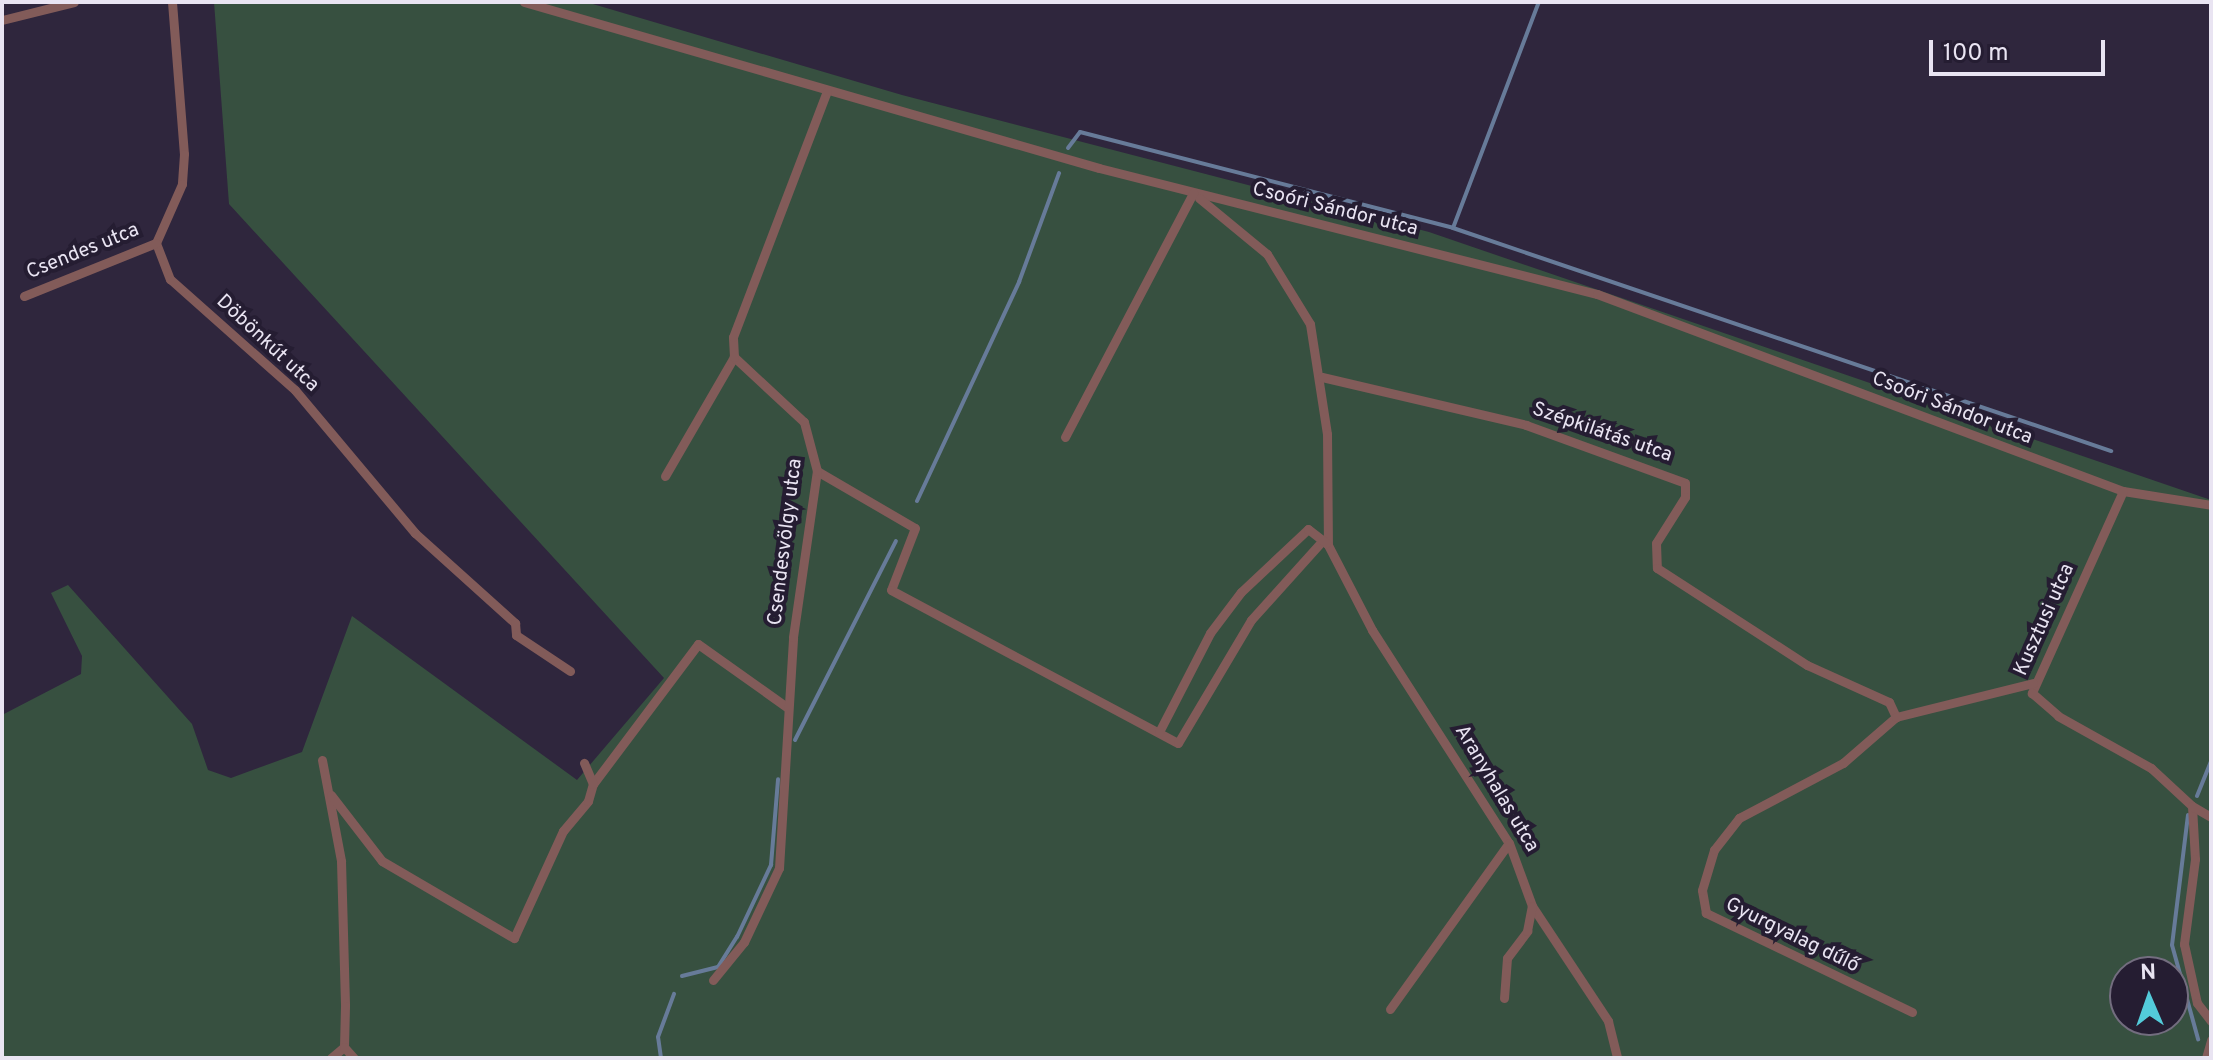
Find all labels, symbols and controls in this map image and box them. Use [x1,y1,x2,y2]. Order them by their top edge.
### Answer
scale bar [1933,24,2109,74]
text: 100 m [1943,39,2009,69]
street label: Csoóri Sándor utca [1250,178,1420,242]
street label: Csendes utca [23,219,143,285]
street label: Döbönkút utca [211,290,323,398]
street label: Csoóri Sándor utca [1868,367,2036,451]
street label: Szépkilátás utca [1529,398,1675,468]
street label: Csendesvölgy utca [764,457,808,627]
street label: Kusztusi utca [2010,560,2080,680]
street label: Aranyhalas utca [1449,721,1543,857]
street label: Gyurgyalag dűlő [1721,893,1863,979]
north arrow [2109,956,2189,1036]
text: N [2140,960,2157,987]

